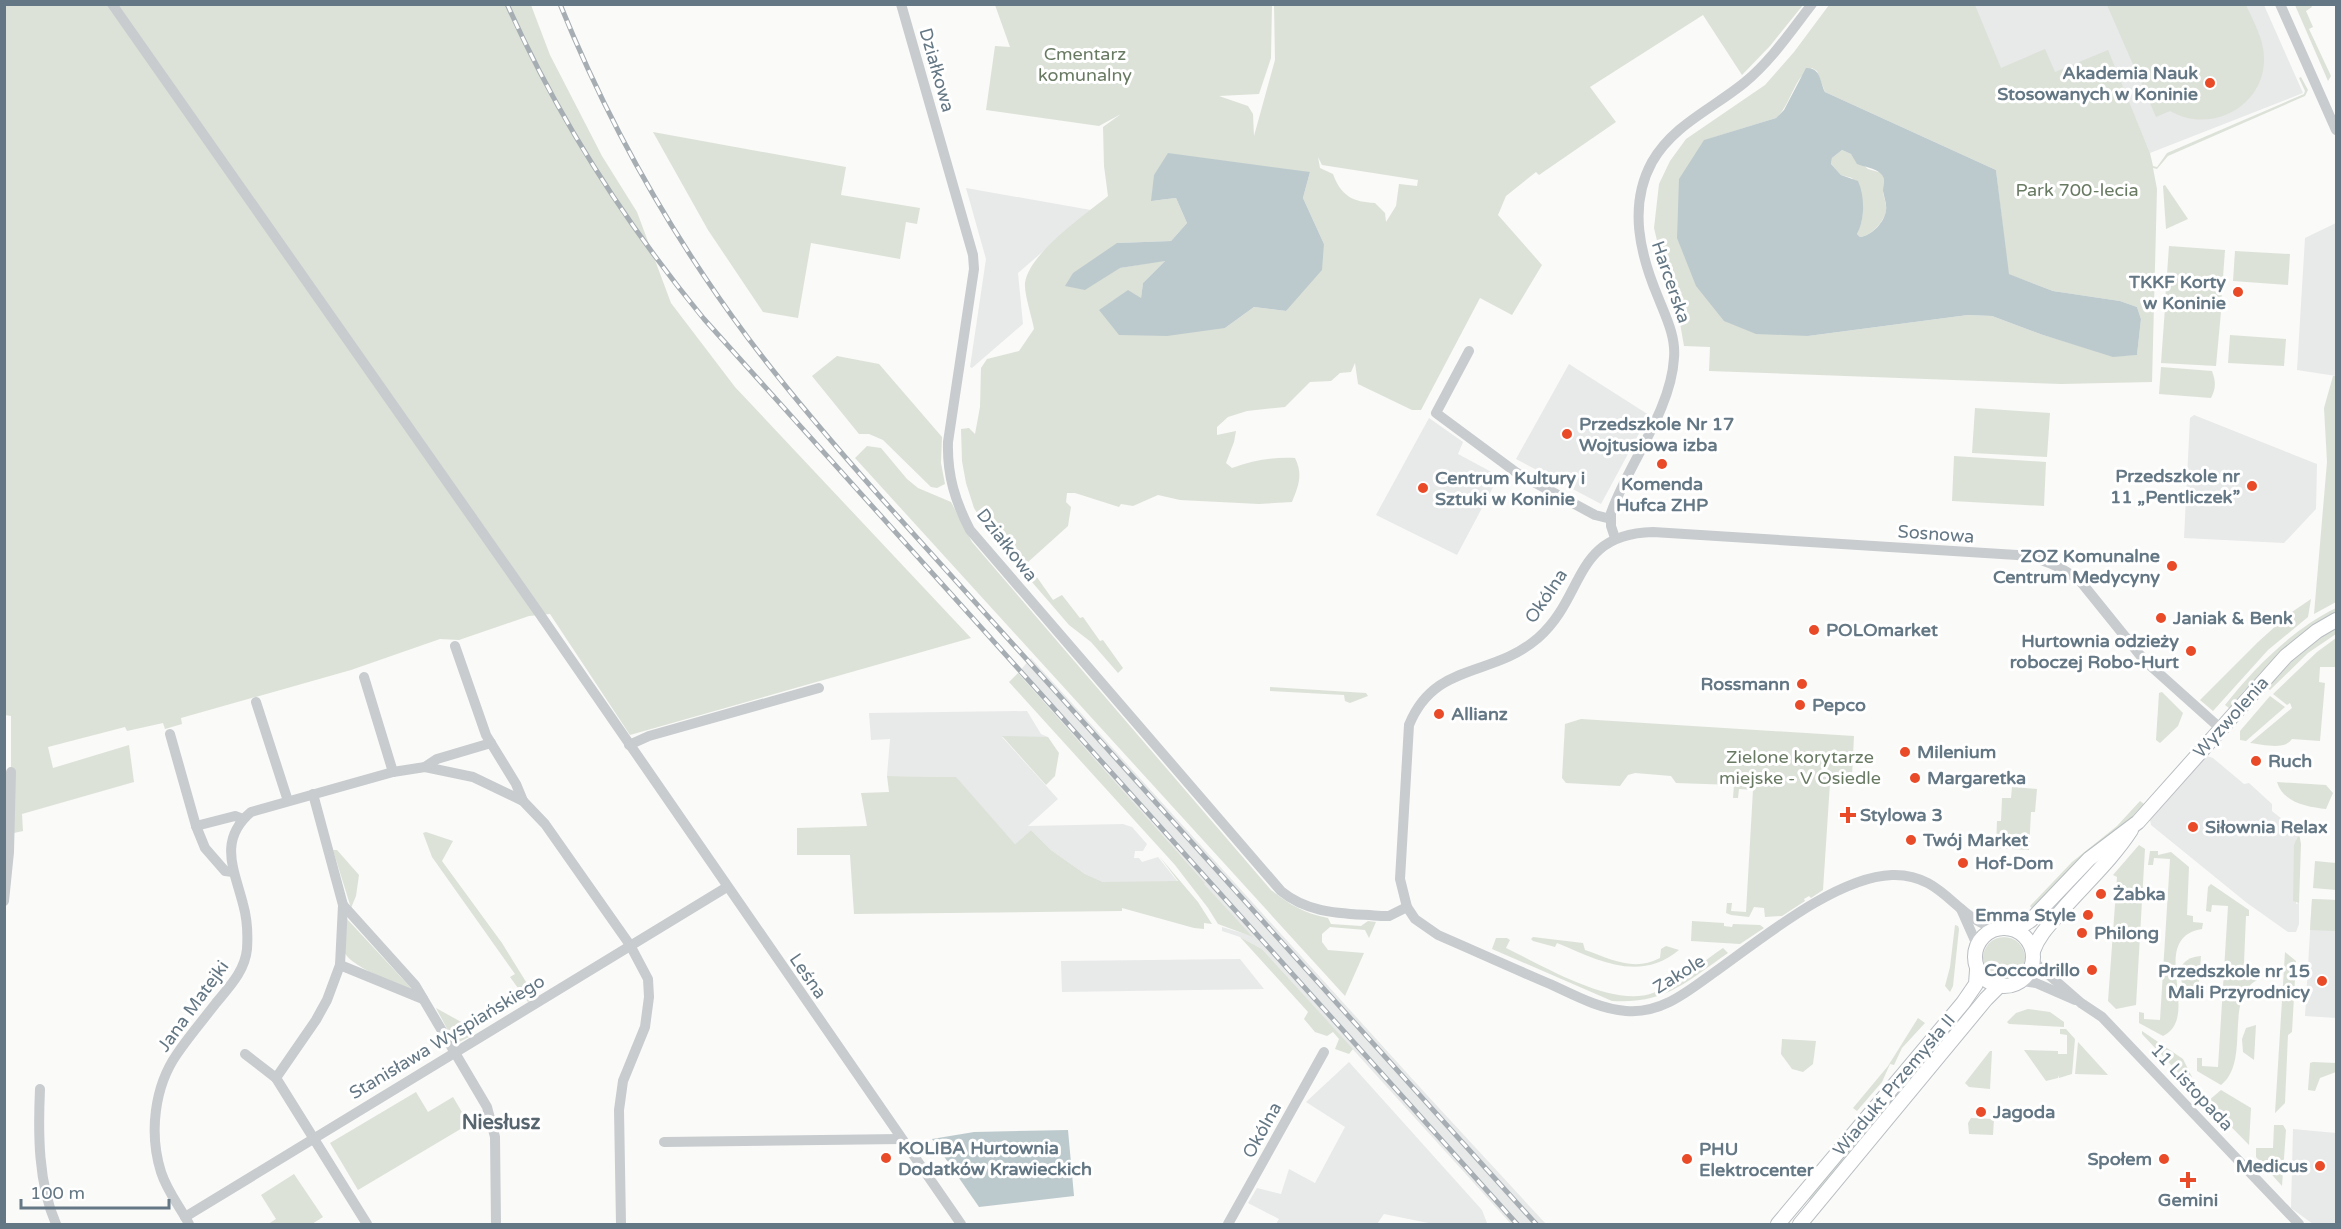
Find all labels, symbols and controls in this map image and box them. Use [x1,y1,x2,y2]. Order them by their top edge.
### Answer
street label: Działkowa [915,25,959,115]
park label: Cmentarz komunalny [1038,43,1132,86]
place label: Akademia Nauk Stosowanych w Koninie [1997,62,2198,105]
marker: Akademia Nauk Stosowanych w Koninie [2203,76,2217,90]
park label: Park 700-lecia [2015,179,2139,201]
street label: Harcerska [1647,238,1695,326]
place label: TKKF Korty w Koninie [2128,271,2226,314]
marker: TKKF Korty w Koninie [2231,285,2245,299]
place label: Przedszkole Nr 17 Wojtusiowa izba [1579,413,1734,456]
marker: Przedszkole Nr 17 Wojtusiowa izba [1560,427,1574,441]
marker: Komenda Hufca ZHP [1655,457,1669,471]
place label: Przedszkole nr 11 „Pentliczek” [2110,465,2241,508]
place label: Centrum Kultury i Sztuki w Koninie [1435,467,1585,510]
place label: Komenda Hufca ZHP [1616,473,1708,516]
marker: Przedszkole nr 11 „Pentliczek” [2245,479,2259,493]
marker: Centrum Kultury i Sztuki w Koninie [1416,481,1430,495]
street label: Działkowa [972,504,1042,586]
street label: Sosnowa [1897,520,1975,548]
place label: ZOZ Komunalne Centrum Medycyny [1993,545,2160,588]
marker: ZOZ Komunalne Centrum Medycyny [2165,559,2179,573]
street label: Okólna [1520,565,1572,627]
place label: Janiak & Benk [2172,607,2293,629]
marker: Janiak & Benk [2154,611,2168,625]
place label: POLOmarket [1826,619,1938,641]
marker: POLOmarket [1807,623,1821,637]
place label: Hurtownia odzieży roboczej Robo-Hurt [2010,630,2179,673]
marker: Hurtownia odzieży roboczej Robo-Hurt [2184,644,2198,658]
street label: Wyzwolenia [2189,672,2273,762]
place label: Rossmann [1700,673,1790,695]
marker: Rossmann [1795,677,1809,691]
place label: Pepco [1812,694,1866,716]
marker: Pepco [1793,698,1807,712]
place label: Allianz [1451,703,1508,725]
marker: Allianz [1432,707,1446,721]
place label: Milenium [1917,741,1996,763]
marker: Milenium [1898,745,1912,759]
park label: Zielone korytarze miejske - V Osiedle [1719,746,1881,789]
place label: Ruch [2268,750,2312,772]
marker: Ruch [2249,754,2263,768]
place label: Margaretka [1927,767,2026,789]
marker: Margaretka [1908,771,1922,785]
place label: Stylowa 3 [1860,804,1943,826]
marker: Stylowa 3 [1841,808,1855,822]
place label: Siłownia Relax [2205,816,2328,838]
marker: Siłownia Relax [2186,820,2200,834]
place label: Twój Market [1922,829,2028,851]
marker: Twój Market [1904,833,1918,847]
place label: Hof-Dom [1975,852,2054,874]
marker: Hof-Dom [1956,856,1970,870]
place label: Żabka [2113,883,2166,905]
marker: Żabka [2094,887,2108,901]
place label: Emma Style [1975,904,2076,926]
marker: Emma Style [2081,908,2095,922]
place label: Philong [2094,922,2159,944]
marker: Philong [2075,926,2089,940]
street label: Leśna [785,949,831,1003]
street label: Zakole [1649,950,1709,998]
street label: Jana Matejki [153,956,233,1056]
place label: Coccodrillo [1984,959,2080,981]
place label: Przedszkole nr 15 Mali Przyrodnicy [2158,960,2310,1003]
marker: Coccodrillo [2085,963,2099,977]
street label: Stanisława Wyspiańskiego [345,970,549,1104]
marker: Przedszkole nr 15 Mali Przyrodnicy [2315,974,2329,988]
street label: Wiadukt Przemysła II [1828,1009,1960,1161]
street label: 11 Listopada [2146,1039,2238,1135]
street label: Okólna [1238,1098,1286,1162]
place label: Jagoda [1992,1101,2055,1123]
marker: Jagoda [1974,1105,1988,1119]
district label: Niesłusz [462,1111,540,1135]
place label: KOLIBA Hurtownia Dodatków Krawieckich [898,1137,1092,1180]
place label: PHU Elektrocenter [1699,1138,1815,1181]
place label: Społem [2087,1148,2152,1170]
marker: KOLIBA Hurtownia Dodatków Krawieckich [879,1151,893,1165]
marker: PHU Elektrocenter [1680,1152,1694,1166]
marker: Społem [2157,1152,2171,1166]
place label: Medicus [2236,1155,2308,1177]
marker: Medicus [2313,1159,2327,1173]
scale bar [21,1172,170,1210]
marker: Gemini [2181,1173,2195,1187]
text: 100 m [30,1182,85,1204]
place label: Gemini [2158,1189,2218,1211]

